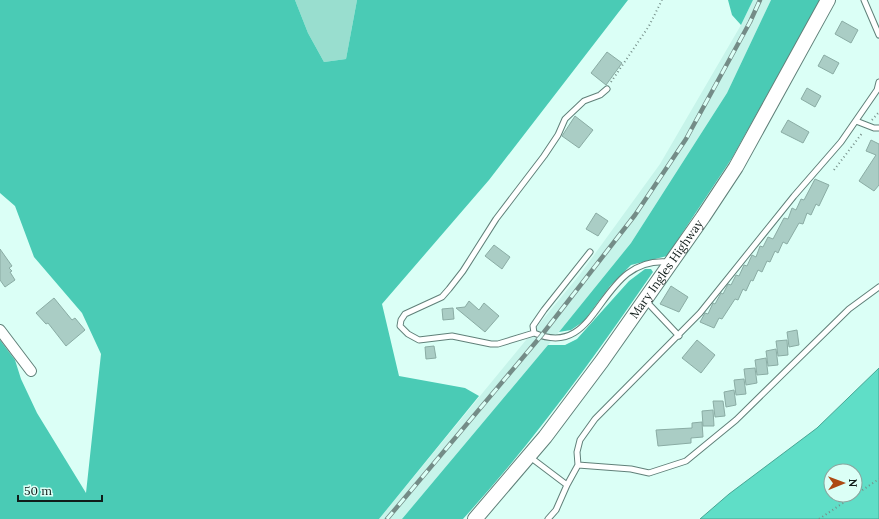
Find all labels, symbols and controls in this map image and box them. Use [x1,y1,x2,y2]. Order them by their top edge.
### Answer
street label: Mary Ingles Highway [626,216,706,321]
north arrow [823,463,863,503]
scale bar [18,477,102,503]
text: N [846,478,860,488]
text: 50 m [24,483,52,498]

